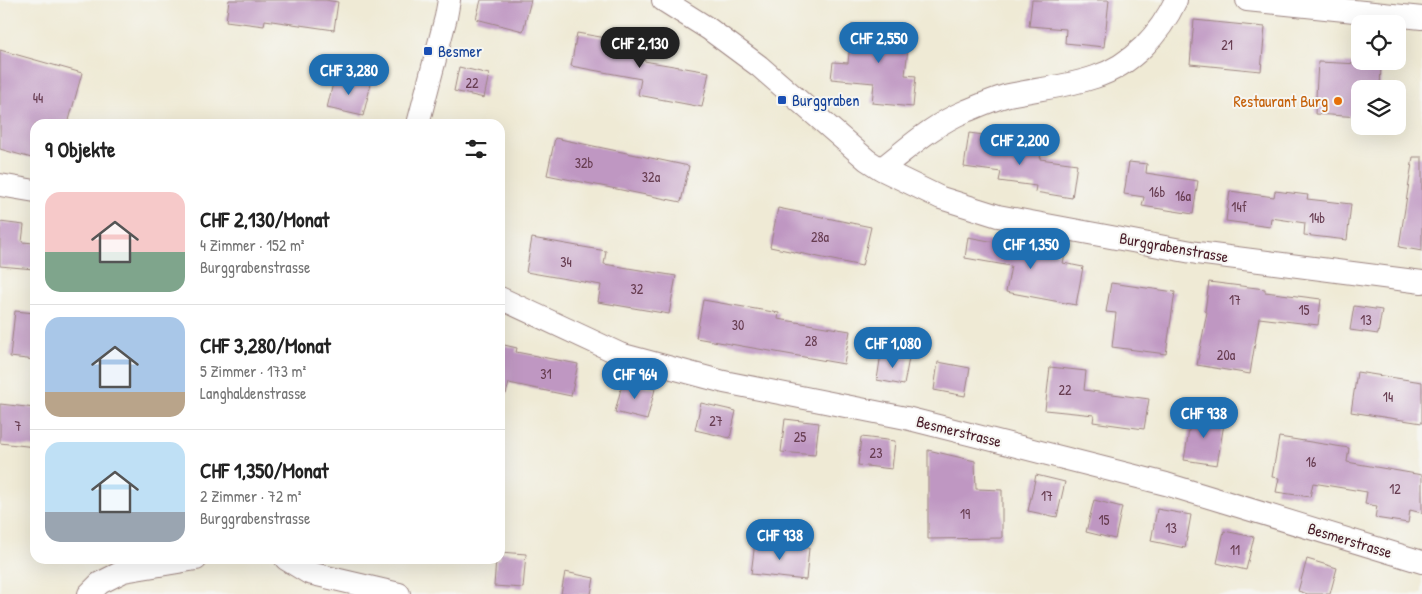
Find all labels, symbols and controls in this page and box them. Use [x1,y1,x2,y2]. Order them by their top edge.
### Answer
map controls [1351,15,1406,135]
button: locate [1351,15,1406,70]
pin: CHF 2,550 [822,22,936,64]
pin: CHF 2,130 [583,27,697,69]
text: CHF 2,550 [850,27,908,49]
text: CHF 2,130 [612,32,668,54]
house number: 21 [1221,35,1233,54]
place label: Besmer [438,40,482,62]
marker: Besmer [422,45,434,57]
pin: CHF 3,280 [292,54,406,96]
text: CHF 3,280 [320,59,378,81]
house number: 22 [465,73,479,92]
button: layers [1351,80,1406,135]
house number: 44 [33,88,43,107]
place label: Burggraben [792,89,860,111]
place label: Restaurant Burg [1233,90,1328,112]
marker: Burggraben [776,94,788,106]
marker: Restaurant Burg [1332,95,1344,107]
pin: CHF 2,200 [963,124,1077,166]
text: CHF 2,200 [991,129,1049,151]
text: 9 Objekte [45,135,115,164]
icon: filters [462,135,490,163]
house number: 32b [575,153,594,172]
house number: 32a [642,167,661,186]
house number: 16b [1149,182,1165,201]
house number: 16a [1175,186,1192,205]
house number: 14f [1231,197,1247,216]
text: CHF 2,130/Monat [200,205,329,234]
house number: 14b [1309,208,1325,227]
icon: home [85,212,145,272]
house number: 28a [811,227,830,246]
street label: Burggrabenstrasse [1118,227,1231,268]
pin: CHF 1,350 [974,228,1088,270]
text: CHF 1,350 [1003,233,1059,255]
text: 4 Zimmer · 152 m² [200,234,305,256]
house number: 34 [560,252,572,271]
text: Burggrabenstrasse [200,256,310,278]
house number: 32 [631,279,644,298]
house number: 17 [1229,290,1241,309]
house number: 15 [1298,300,1310,319]
house number: 13 [1360,310,1372,329]
house number: 30 [732,315,744,334]
pin: CHF 1,080 [836,326,950,369]
text: CHF 3,280/Monat [200,331,331,360]
house number: 28 [805,331,817,350]
text: CHF 1,080 [865,332,921,354]
icon: home [85,337,145,397]
house number: 20a [1217,345,1236,364]
pin: CHF 964 [589,358,681,400]
text: 5 Zimmer · 173 m² [200,360,306,382]
text: CHF 964 [613,363,657,385]
house number: 31 [540,364,552,383]
house number: 22 [1058,380,1072,399]
text: Langhaldenstrasse [200,382,306,404]
house number: 14 [1383,387,1393,406]
pin: CHF 938 [1158,396,1250,439]
text: CHF 938 [1181,402,1227,424]
street label: Besmerstrasse [914,410,1004,452]
house number: 27 [709,411,723,430]
house number: 7 [15,416,22,435]
house number: 25 [794,427,806,446]
house number: 23 [870,443,882,462]
house number: 16 [1306,452,1317,471]
text: CHF 1,350/Monat [200,456,328,485]
icon: home [85,462,145,522]
house number: 12 [1389,479,1401,498]
text: 2 Zimmer · 72 m² [200,485,301,507]
house number: 17 [1041,486,1053,505]
house number: 19 [960,504,970,523]
text: Burggrabenstrasse [200,507,310,529]
house number: 15 [1098,510,1110,529]
street label: Besmerstrasse [1305,517,1395,563]
pin: CHF 938 [734,518,826,561]
house number: 13 [1165,518,1177,537]
text: CHF 938 [757,524,803,546]
house number: 11 [1230,540,1240,559]

